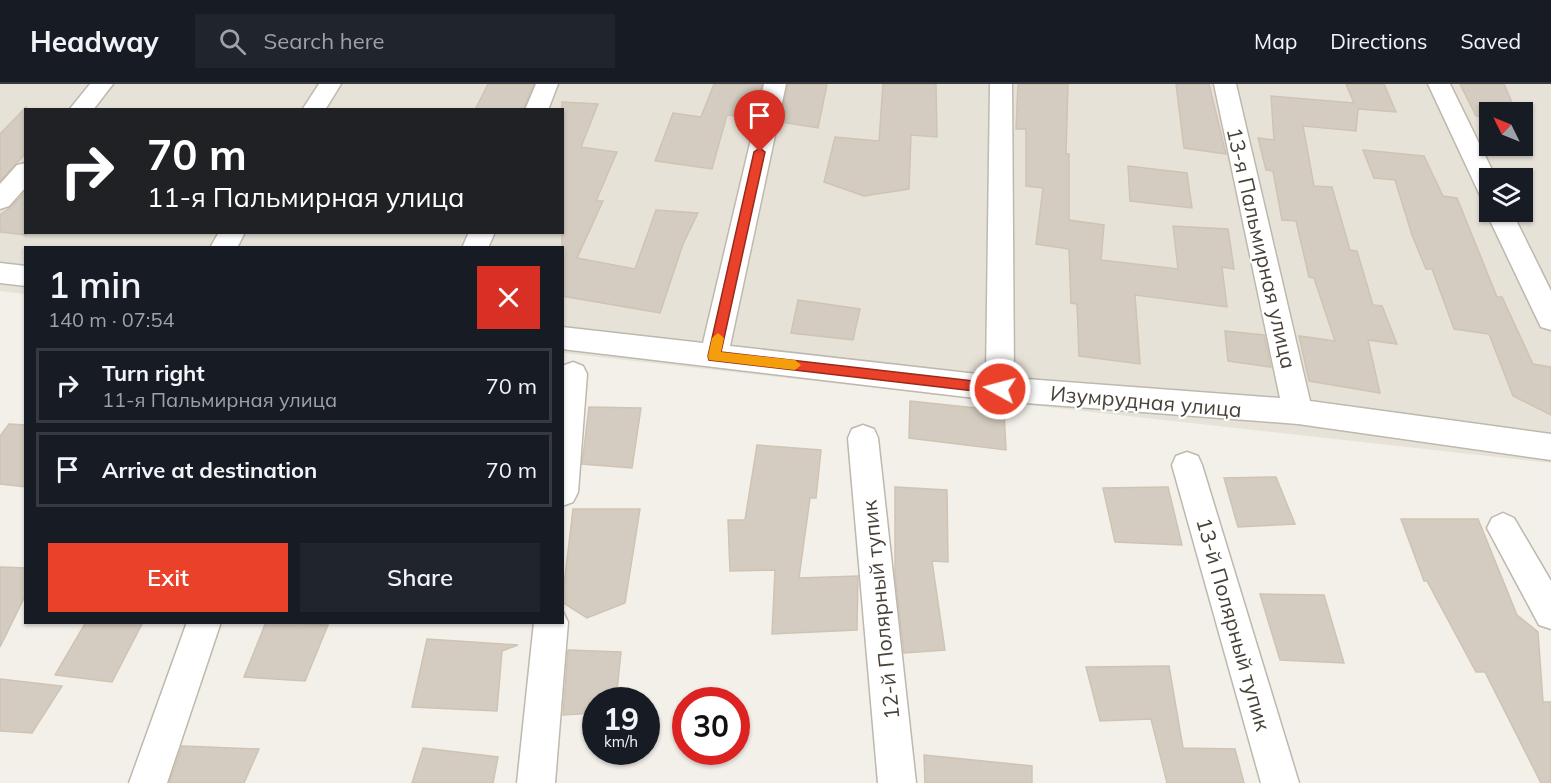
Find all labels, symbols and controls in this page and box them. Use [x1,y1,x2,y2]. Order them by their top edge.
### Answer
search box [195,14,615,68]
text: Headway [30,24,159,59]
icon: search [216,25,249,58]
text: Search here [264,27,385,55]
text: Map [1254,28,1297,54]
text: Directions [1330,28,1427,54]
text: Saved [1460,28,1521,54]
pin [734,90,785,152]
icon: arrive [743,99,776,132]
north arrow [1479,102,1533,156]
map controls [1479,102,1533,222]
street label: 13-я Пальмирная улица [1222,125,1302,371]
text: 70 m [147,128,247,181]
icon: right [48,132,126,210]
button: layers [1479,168,1533,222]
text: 11-я Пальмирная улица [147,180,465,214]
text: 1 min [48,262,142,307]
button: close [477,266,540,329]
text: 140 m · 07:54 [48,307,174,332]
position arrow [968,357,1032,421]
text: Turn right [102,359,205,387]
icon: right [51,369,84,402]
text: 70 m [486,372,537,400]
street label: Изумрудная улица [1049,380,1243,422]
text: 11-я Пальмирная улица [102,387,337,412]
icon: arrive [51,453,84,486]
text: Arrive at destination [102,456,317,484]
text: 70 m [486,456,537,484]
street label: 12-й Полярный тупик [855,498,904,721]
street label: 13-й Полярный тупик [1191,515,1277,734]
button: Exit [48,543,288,612]
button: Share [300,543,540,612]
speed limit sign: 30 [672,687,750,765]
text: 19 [603,700,639,738]
text: km/h [604,732,638,751]

